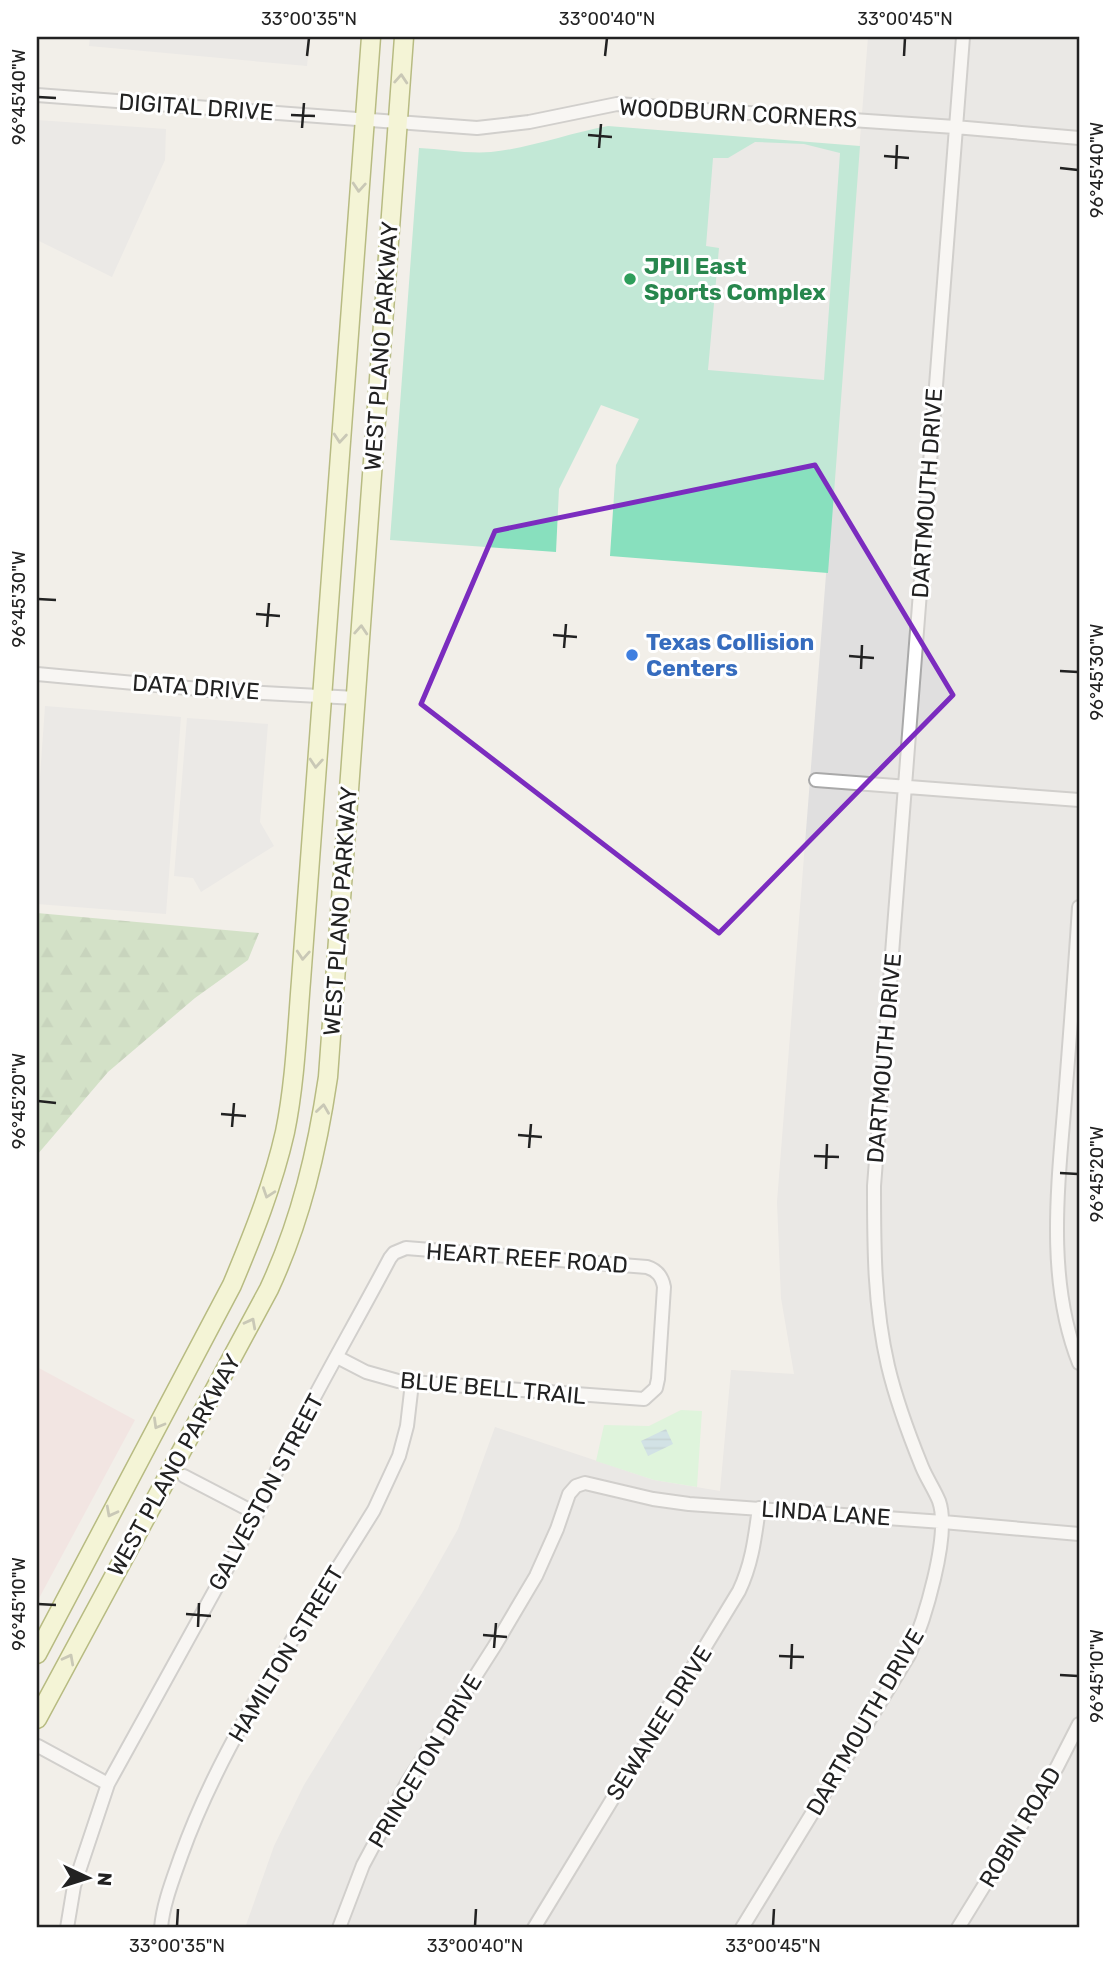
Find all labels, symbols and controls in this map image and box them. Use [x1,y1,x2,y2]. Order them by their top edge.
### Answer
text: 33°00'35"N [261,8,357,30]
text: 33°00'40"N [559,8,655,30]
text: 33°00'45"N [857,8,953,30]
text: 96°45'40"W [8,49,30,145]
one-way arrow [393,74,408,85]
street label: DIGITAL DRIVE [118,88,274,126]
street label: WOODBURN CORNERS [618,93,858,133]
text: 96°45'40"W [1086,122,1108,218]
one-way arrow [352,182,367,193]
street label: WEST PLANO PARKWAY [358,220,404,472]
place label: JPII East Sports Complex [644,252,826,306]
marker: JPII East Sports Complex [622,271,638,287]
street label: DARTMOUTH DRIVE [906,387,948,599]
one-way arrow [333,433,348,444]
text: 96°45'30"W [8,551,30,647]
one-way arrow [353,624,368,635]
text: 96°45'30"W [1086,624,1108,720]
place label: Texas Collision Centers [646,628,814,682]
marker: Texas Collision Centers [624,647,640,663]
street label: DATA DRIVE [131,669,261,705]
one-way arrow [309,758,324,769]
street label: WEST PLANO PARKWAY [317,785,363,1037]
one-way arrow [296,949,311,960]
street label: DARTMOUTH DRIVE [861,952,907,1164]
text: 96°45'20"W [8,1053,30,1149]
one-way arrow [316,1103,331,1115]
text: 96°45'20"W [1086,1126,1108,1222]
one-way arrow [262,1187,276,1199]
street label: HEART REEF ROAD [425,1237,629,1279]
one-way arrow [242,1318,256,1330]
street label: WEST PLANO PARKWAY [101,1349,247,1581]
street label: BLUE BELL TRAIL [399,1366,587,1410]
street label: GALVESTON STREET [202,1389,330,1595]
one-way arrow [153,1417,166,1430]
street label: LINDA LANE [760,1495,892,1531]
one-way arrow [105,1505,119,1517]
text: 96°45'10"W [8,1557,30,1651]
street label: HAMILTON STREET [222,1561,350,1747]
street label: DARTMOUTH DRIVE [800,1624,930,1820]
text: 96°45'10"W [1086,1629,1108,1723]
street label: SEWANEE DRIVE [600,1640,718,1806]
one-way arrow [61,1654,74,1667]
street label: PRINCETON DRIVE [362,1669,488,1853]
street label: ROBIN ROAD [973,1762,1067,1892]
north arrow [52,1842,122,1912]
text: N [93,1872,116,1887]
text: 33°00'35"N [129,1935,225,1957]
text: 33°00'40"N [427,1935,523,1957]
text: 33°00'45"N [725,1935,821,1957]

